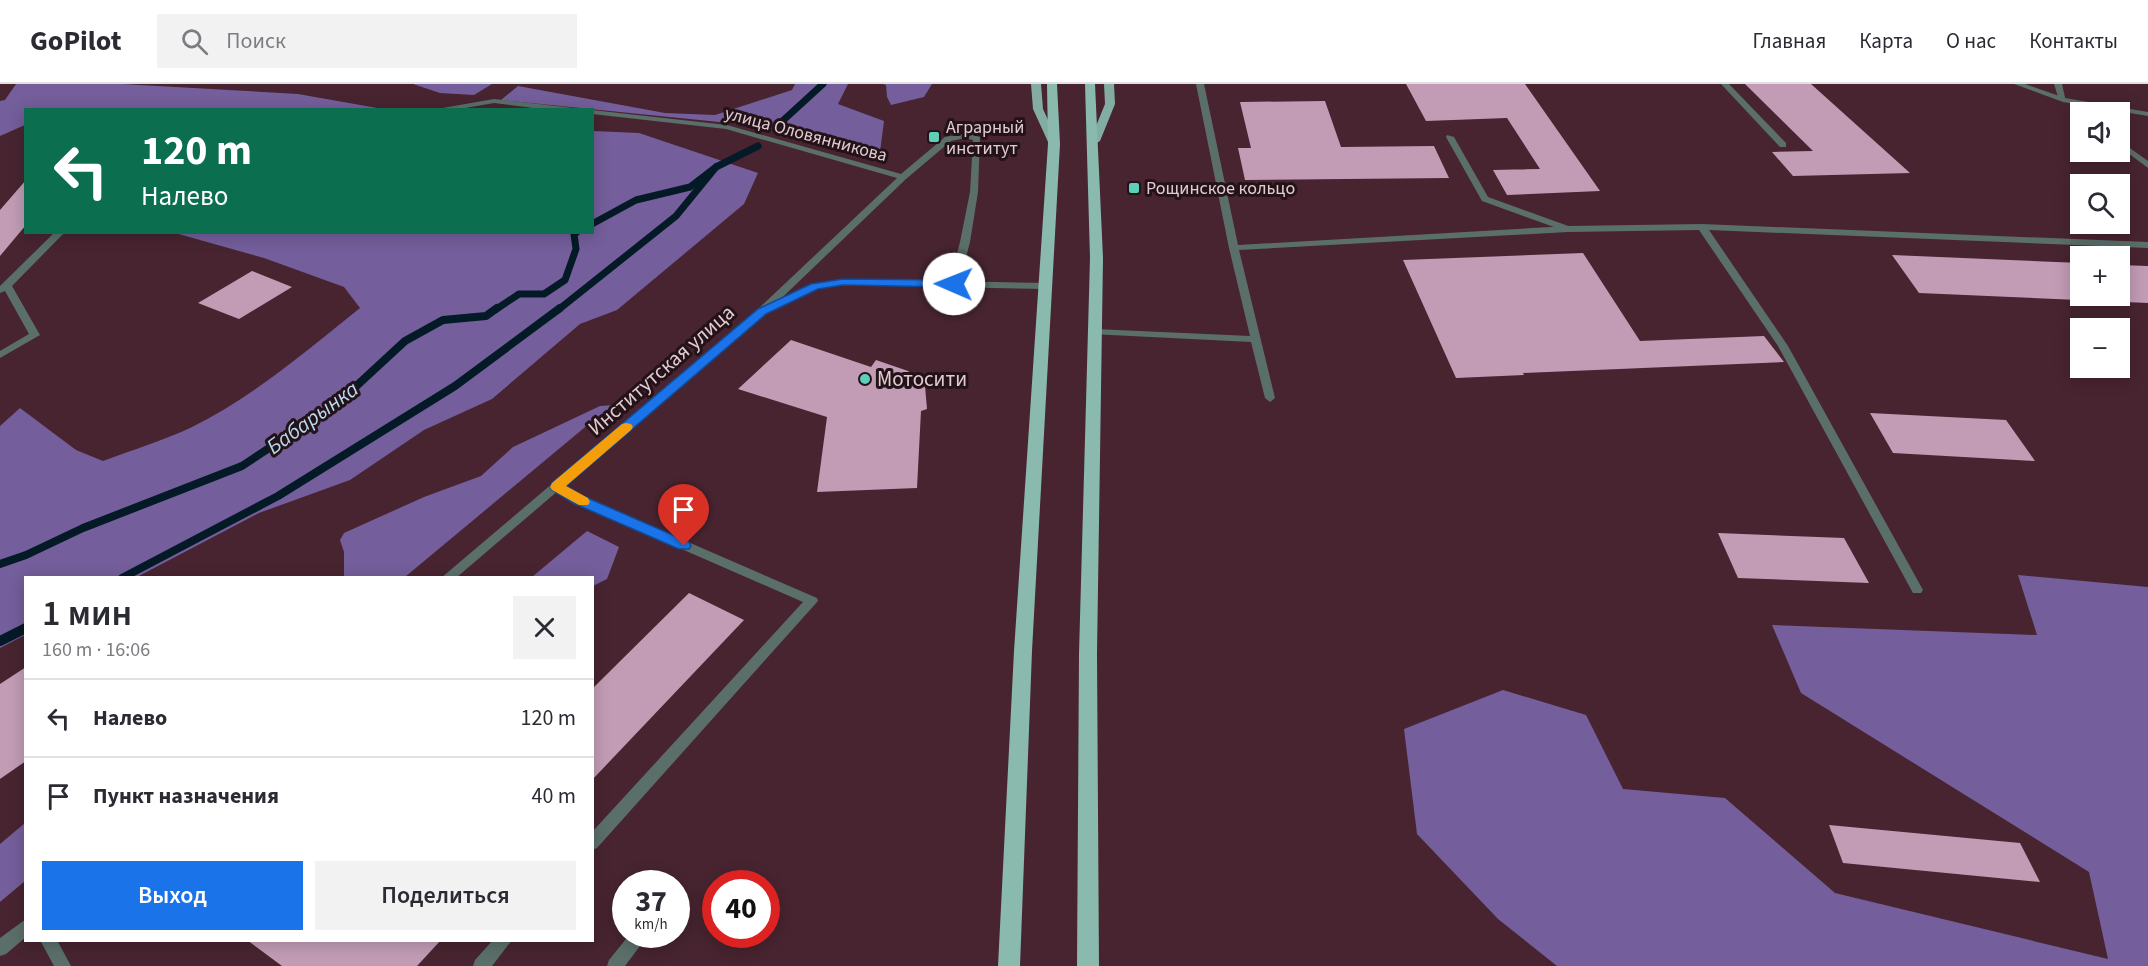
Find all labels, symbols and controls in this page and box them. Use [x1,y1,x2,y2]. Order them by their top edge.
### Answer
search box [157,14,577,68]
text: GoPilot [30,21,121,61]
icon: search [178,25,211,58]
text: Поиск [226,25,286,57]
text: Главная [1753,26,1826,56]
text: Карта [1859,26,1913,56]
text: О нас [1946,26,1996,56]
text: Контакты [2029,26,2118,56]
street label: улица Оловянникова [722,101,890,168]
map controls [2070,102,2130,378]
button: sound [2070,102,2130,162]
place label: Аграрный институт [946,115,1024,161]
text: 120 m [141,121,252,181]
marker: Аграрный институт [927,130,941,144]
icon: left [42,132,120,210]
button: search [2070,174,2130,234]
place label: Рощинское кольцо [1146,176,1295,201]
text: Налево [141,177,228,216]
marker: Рощинское кольцо [1127,181,1141,195]
button: + [2070,246,2130,306]
position arrow [922,252,986,316]
street label: Институтская улица [581,298,741,442]
button: − [2070,318,2130,378]
place label: Мотосити [877,364,967,394]
marker: Мотосити [858,372,872,386]
water label: Бабарынка [260,373,365,462]
pin [658,484,709,546]
icon: arrive [667,493,700,526]
text: 1 мин [42,588,132,639]
button: close [513,596,576,659]
text: 160 m · 16:06 [42,636,150,664]
icon: left [42,702,75,735]
text: Налево [93,702,167,734]
text: 120 m [521,702,576,734]
icon: arrive [42,780,75,813]
text: Пункт назначения [93,780,279,812]
text: 40 m [531,780,576,812]
button: Выход [42,861,303,930]
button: Поделиться [315,861,576,930]
speed limit sign: 40 [702,870,780,948]
text: 37 [635,880,667,923]
text: km/h [634,914,668,935]

